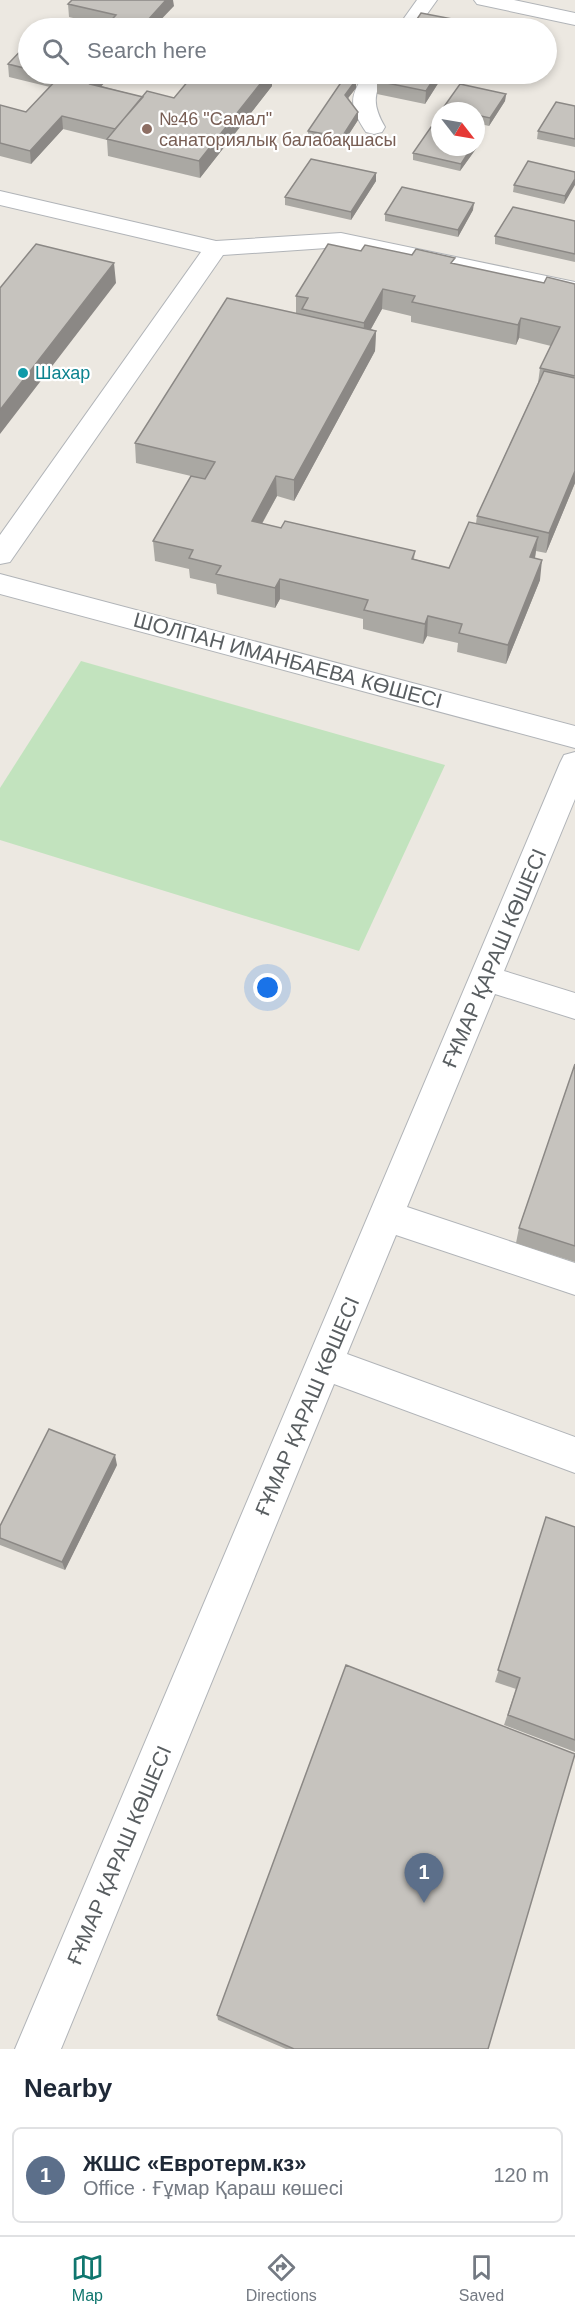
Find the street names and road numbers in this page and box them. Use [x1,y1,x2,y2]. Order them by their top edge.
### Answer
street label: ШОЛПАН ИМАНБАЕВА КӨШЕСІ [131,608,445,712]
street label: ҒҰМАР ҚАРАШ КӨШЕСІ [437,845,551,1072]
street label: ҒҰМАР ҚАРАШ КӨШЕСІ [250,1293,364,1520]
street label: ҒҰМАР ҚАРАШ КӨШЕСІ [62,1742,176,1969]

